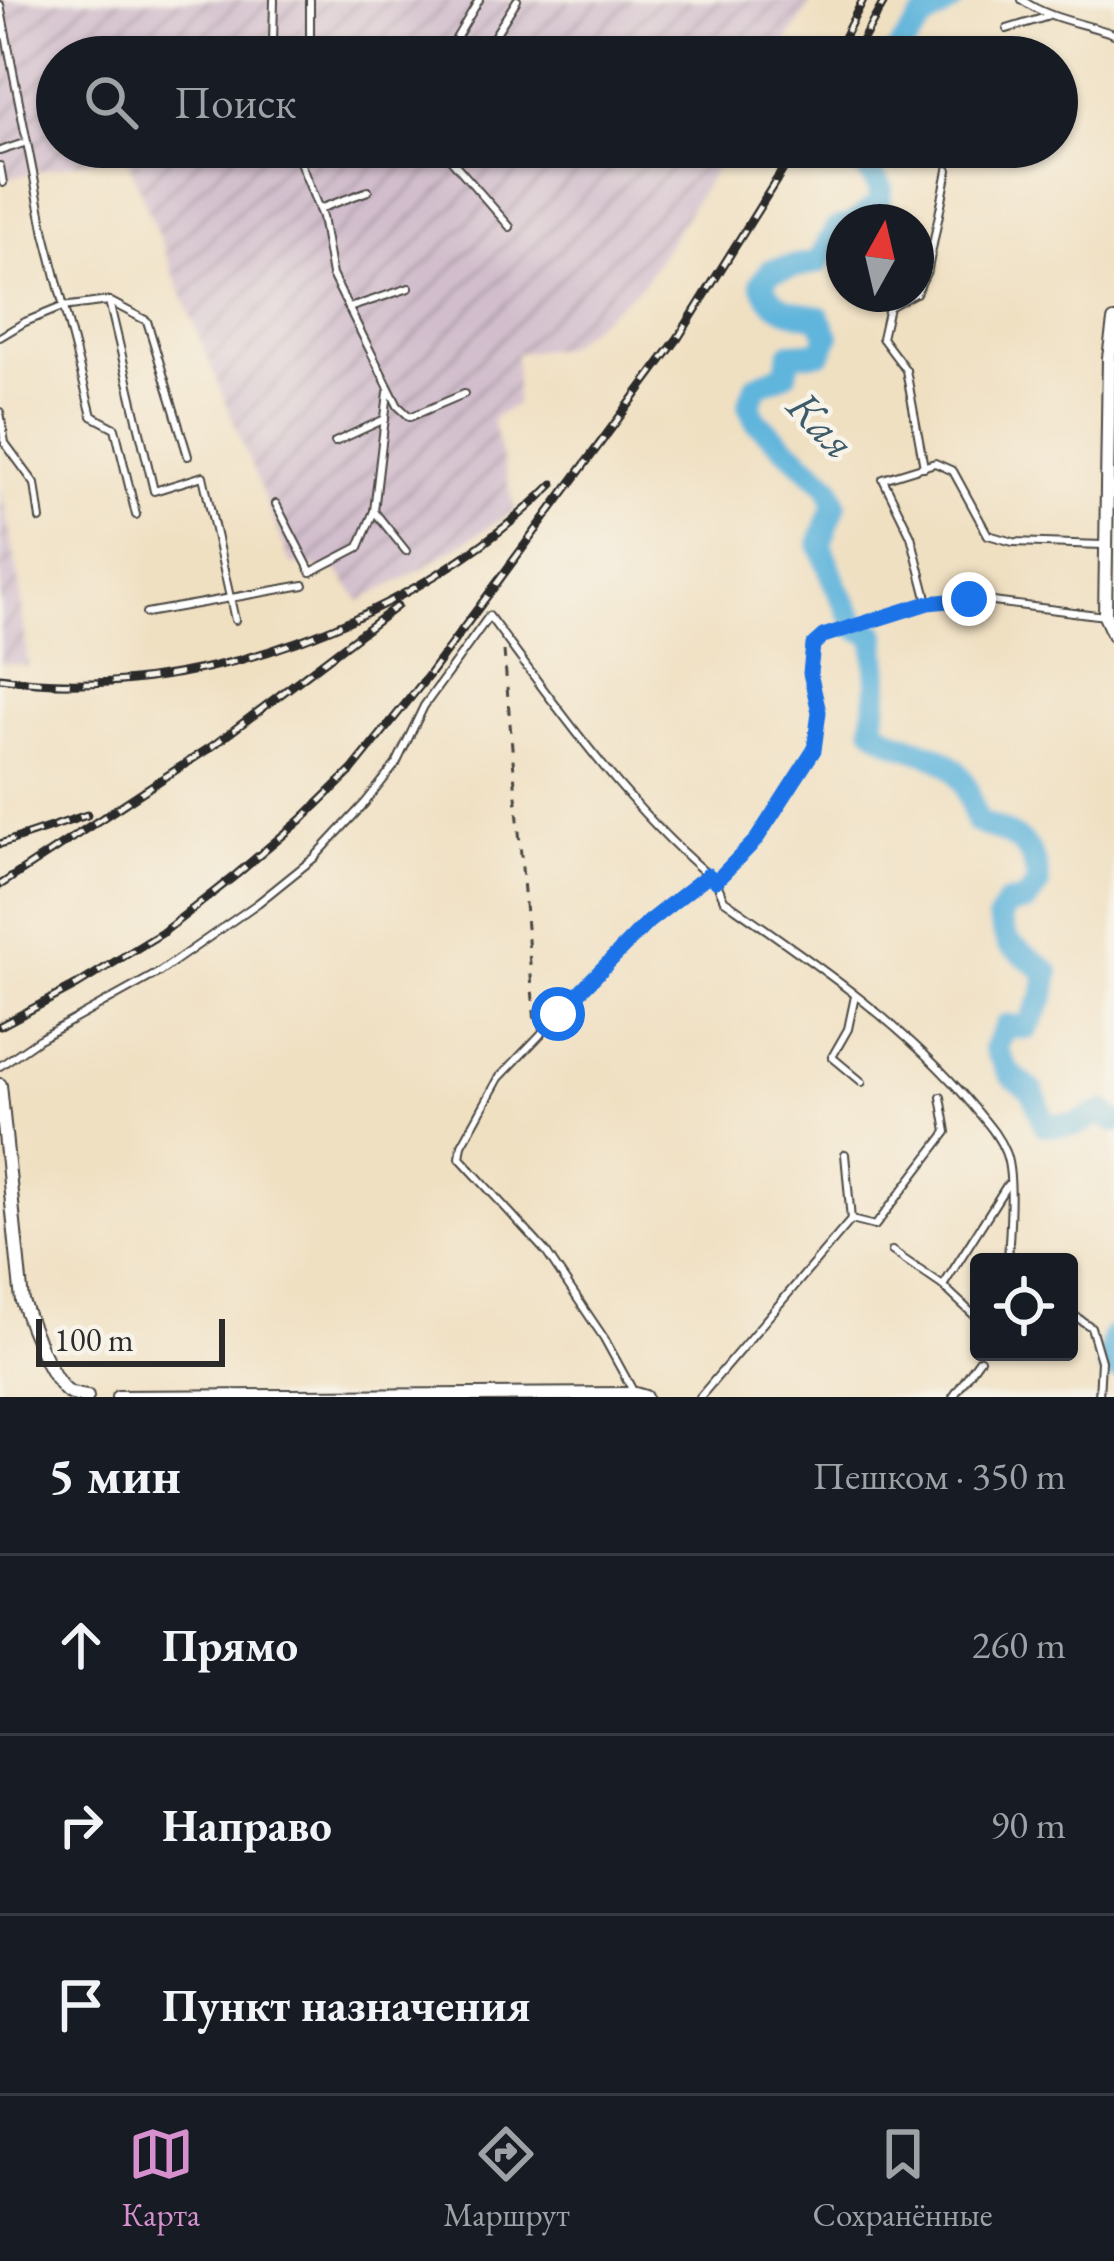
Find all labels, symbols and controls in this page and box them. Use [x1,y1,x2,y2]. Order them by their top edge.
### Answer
search box [36,36,1078,168]
icon: search [78,69,144,135]
text: Поиск [174,73,296,131]
north arrow [826,204,934,312]
water label: Кая [775,376,869,471]
route end [942,572,996,626]
route start [531,987,585,1041]
map controls [970,1253,1078,1361]
button: locate [970,1253,1078,1361]
scale bar [36,1313,225,1366]
text: 100 m [54,1318,134,1361]
text: 5 мин [48,1442,181,1508]
text: Пешком · 350 m [813,1450,1066,1501]
icon: ahead [48,1612,114,1678]
text: Прямо [162,1616,298,1674]
text: 260 m [972,1619,1066,1670]
icon: right [48,1792,114,1858]
text: Направо [162,1796,332,1854]
text: 90 m [990,1799,1066,1850]
icon: arrive [48,1972,114,2038]
text: Пункт назначения [162,1976,531,2034]
tab: Карта [121,2121,200,2236]
tab: Маршрут [443,2121,570,2236]
tab: Сохранённые [813,2121,993,2236]

